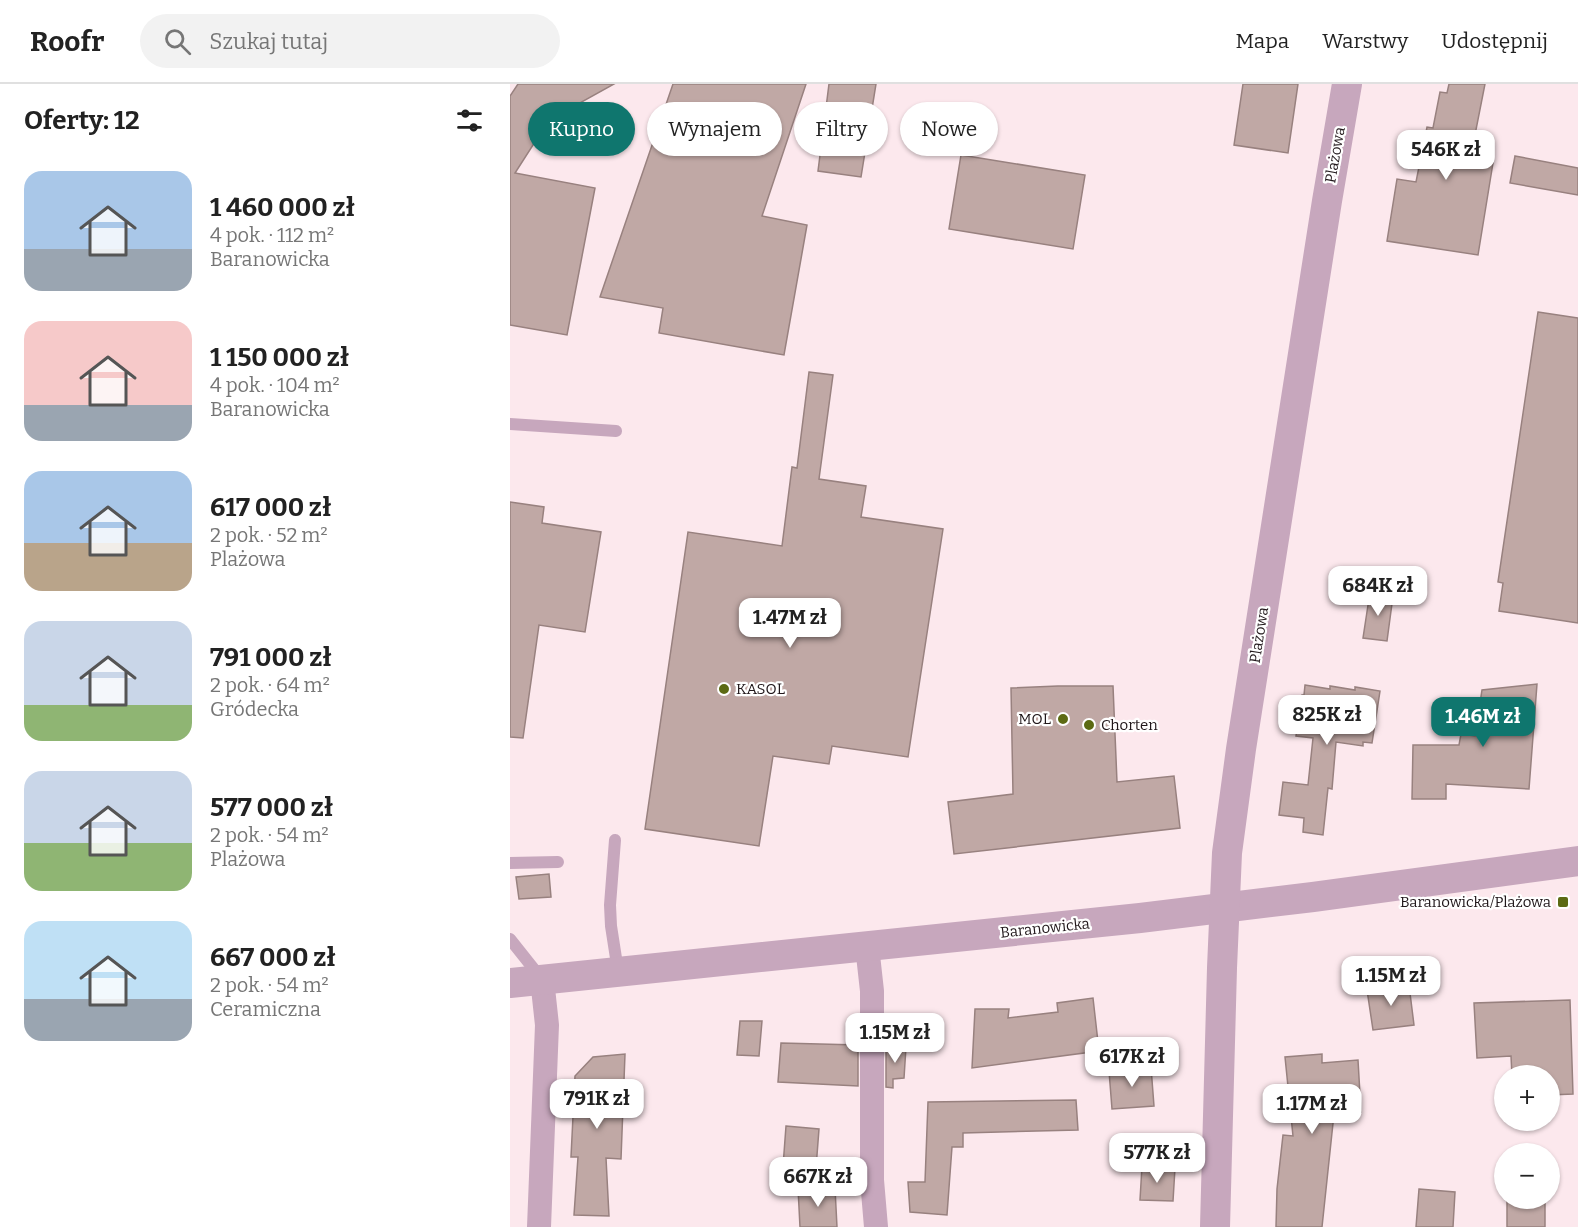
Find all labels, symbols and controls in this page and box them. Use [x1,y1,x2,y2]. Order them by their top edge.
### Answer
search box [140,14,560,68]
text: Roofr [30,25,104,58]
icon: search [161,25,194,58]
text: Szukaj tutaj [209,28,328,55]
text: Mapa [1235,28,1289,54]
text: Warstwy [1322,28,1408,54]
text: Udostępnij [1441,28,1548,54]
chip: Kupno [528,102,635,156]
chip: Wynajem [647,102,782,156]
chip: Filtry [794,102,888,156]
chip: Nowe [900,102,998,156]
icon: filters [453,104,486,137]
text: Oferty: 12 [24,105,140,136]
street label: Plażowa [1321,126,1349,184]
pin: 546K zł [1391,130,1501,181]
text: 546K zł [1411,137,1481,161]
text: 1 460 000 zł [210,192,355,223]
icon: home [72,195,144,267]
text: 4 pok. · 112 m² [210,223,334,247]
text: Baranowicka [210,247,330,271]
text: 1 150 000 zł [210,342,349,373]
icon: home [72,345,144,417]
text: 4 pok. · 104 m² [210,373,340,397]
text: Baranowicka [210,397,330,421]
text: 617 000 zł [210,492,332,523]
icon: home [72,495,144,567]
text: 2 pok. · 52 m² [210,523,328,547]
text: Plażowa [210,547,285,571]
pin: 684K zł [1323,566,1433,617]
text: 684K zł [1342,573,1414,597]
pin: 1.47M zł [728,598,852,649]
text: 1.47M zł [753,605,827,629]
street label: Plażowa [1246,606,1272,664]
text: 791 000 zł [210,642,332,673]
icon: home [72,645,144,717]
text: 2 pok. · 64 m² [210,673,330,697]
place label: KASOL [736,680,785,698]
marker: KASOL [717,682,731,696]
pin: 825K zł [1272,695,1382,746]
text: Gródecka [210,697,299,721]
pin: 1.46M zł [1421,697,1545,748]
text: 825K zł [1292,702,1362,726]
text: 1.46M zł [1445,704,1521,728]
place label: MOL [1018,710,1051,728]
marker: MOL [1056,712,1070,726]
place label: Chorten [1101,716,1158,734]
marker: Chorten [1082,718,1096,732]
text: 577 000 zł [210,792,333,823]
icon: home [72,795,144,867]
text: 2 pok. · 54 m² [210,823,329,847]
text: Plażowa [210,847,285,871]
place label: Baranowicka/Plażowa [1400,893,1551,911]
marker: Baranowicka/Plażowa [1556,895,1570,909]
street label: Baranowicka [999,914,1091,942]
text: 667 000 zł [210,942,336,973]
icon: home [72,945,144,1017]
pin: 1.15M zł [1329,956,1453,1007]
text: 1.15M zł [1355,963,1427,987]
text: 2 pok. · 54 m² [210,973,329,997]
text: Ceramiczna [210,997,321,1021]
pin: 1.15M zł [833,1013,957,1064]
text: 1.15M zł [859,1020,931,1044]
pin: 617K zł [1077,1037,1187,1088]
text: 617K zł [1099,1044,1165,1068]
map controls [1494,1065,1560,1209]
button: + [1494,1065,1560,1131]
pin: 791K zł [542,1079,652,1130]
pin: 1.17M zł [1250,1084,1374,1135]
text: 791K zł [564,1086,630,1110]
text: 1.17M zł [1277,1091,1347,1115]
pin: 577K zł [1102,1133,1212,1184]
text: 577K zł [1123,1140,1191,1164]
button: − [1494,1143,1560,1209]
pin: 667K zł [763,1157,873,1208]
text: 667K zł [783,1164,853,1188]

